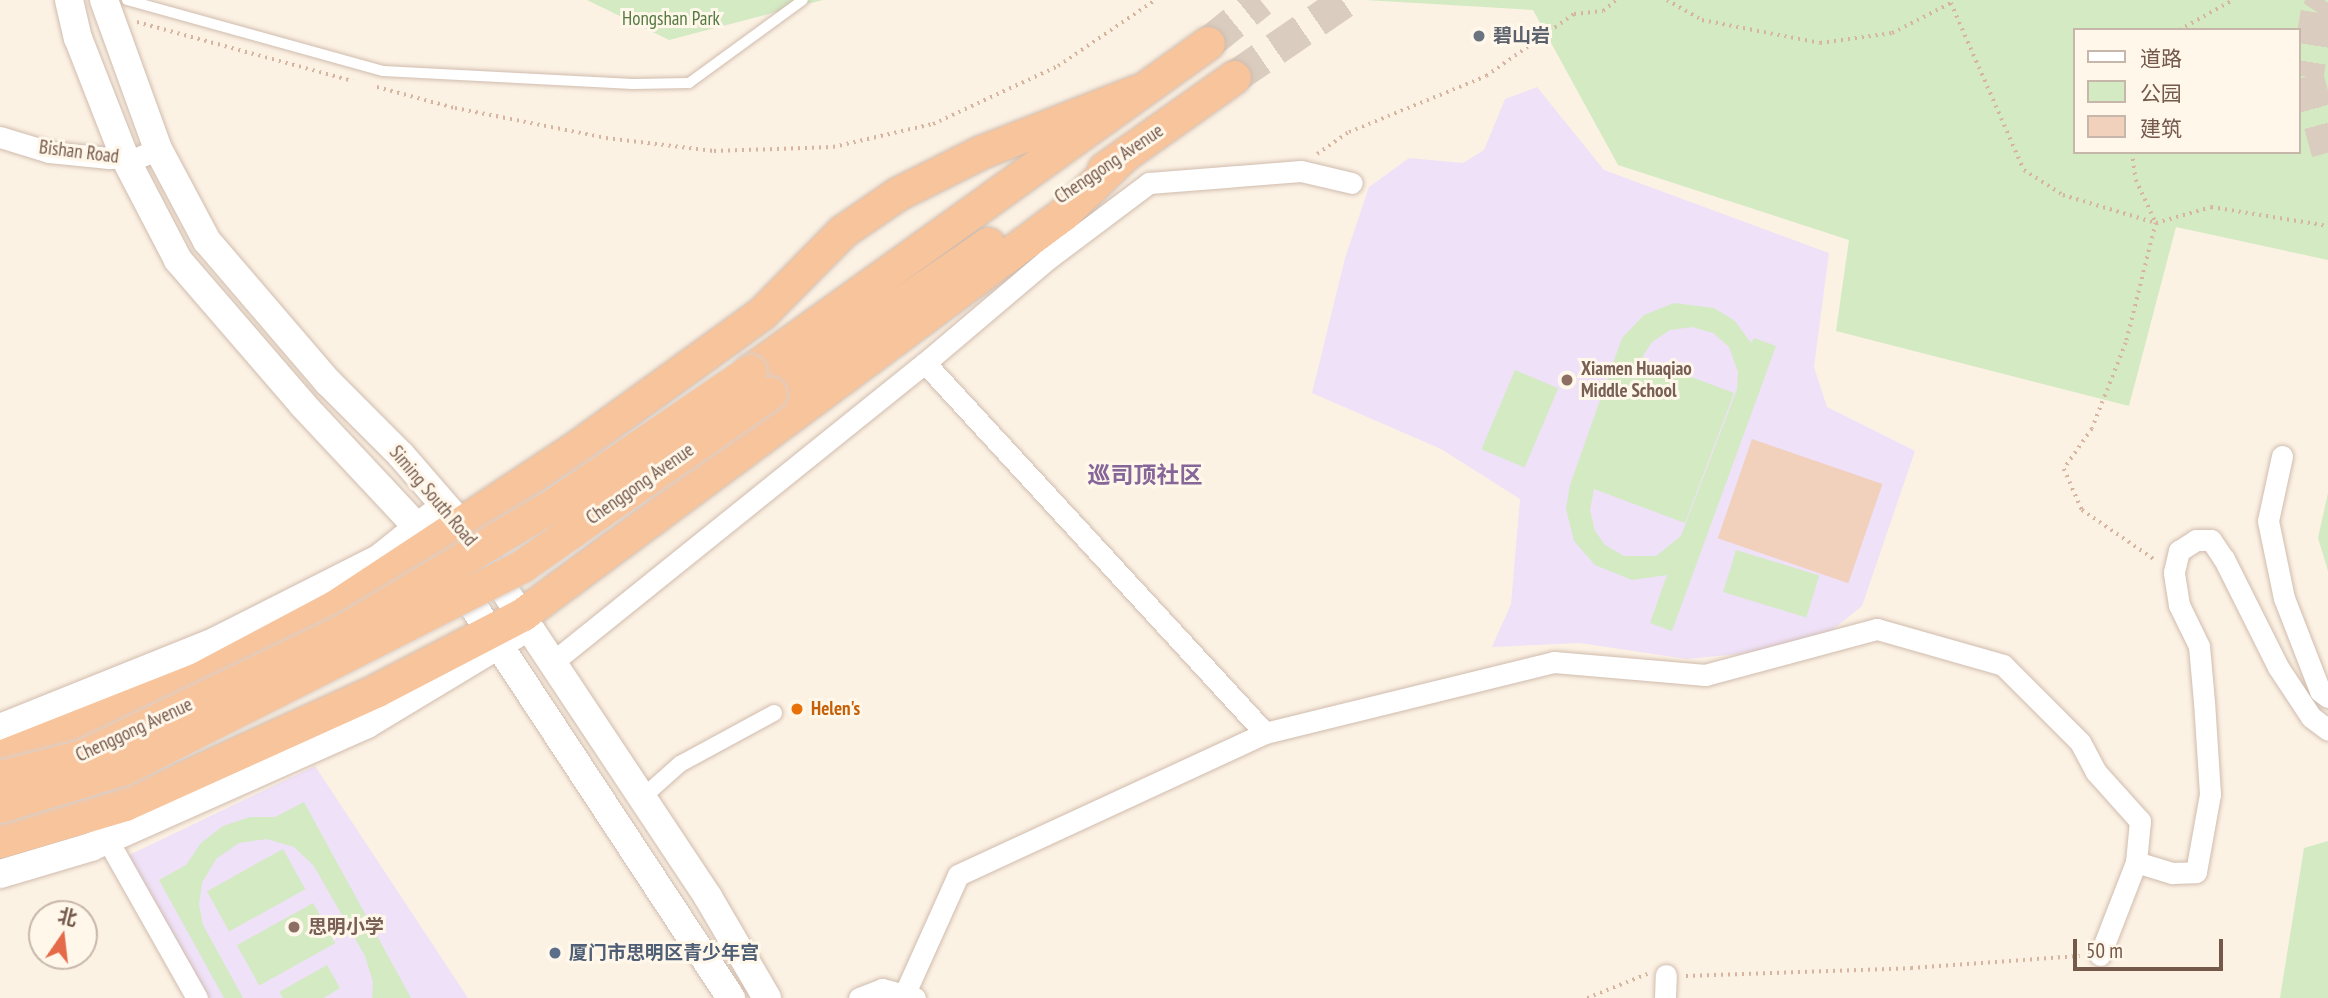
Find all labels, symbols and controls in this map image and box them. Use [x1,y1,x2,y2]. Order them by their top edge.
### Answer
park label: Hongshan Park [622,8,720,30]
place label: 碧山岩 [1493,25,1550,47]
marker: 碧山岩 [1471,28,1487,44]
legend [2072,28,2300,154]
text: 道路 [2140,45,2182,72]
text: 公园 [2140,80,2182,107]
text: 建筑 [2140,115,2182,142]
street label: Chenggong Avenue [1050,119,1168,209]
street label: Bishan Road [38,136,120,168]
place label: Xiamen Huaqiao Middle School [1581,358,1692,402]
marker: Xiamen Huaqiao Middle School [1559,372,1575,388]
street label: Chenggong Avenue [582,438,698,530]
street label: Siming South Road [384,441,482,551]
district label: 巡司顶社区 [1088,461,1202,489]
street label: Chenggong Avenue [72,693,196,767]
place label: Helen's [811,698,860,720]
marker: Helen's [789,701,805,717]
north arrow [28,900,98,970]
text: 北 [55,903,80,931]
place label: 思明小学 [308,916,384,938]
marker: 思明小学 [286,919,302,935]
scale bar [2076,925,2226,969]
text: 50 m [2086,937,2123,964]
place label: 厦门市思明区青少年宫 [569,942,759,964]
marker: 厦门市思明区青少年宫 [547,945,563,961]

